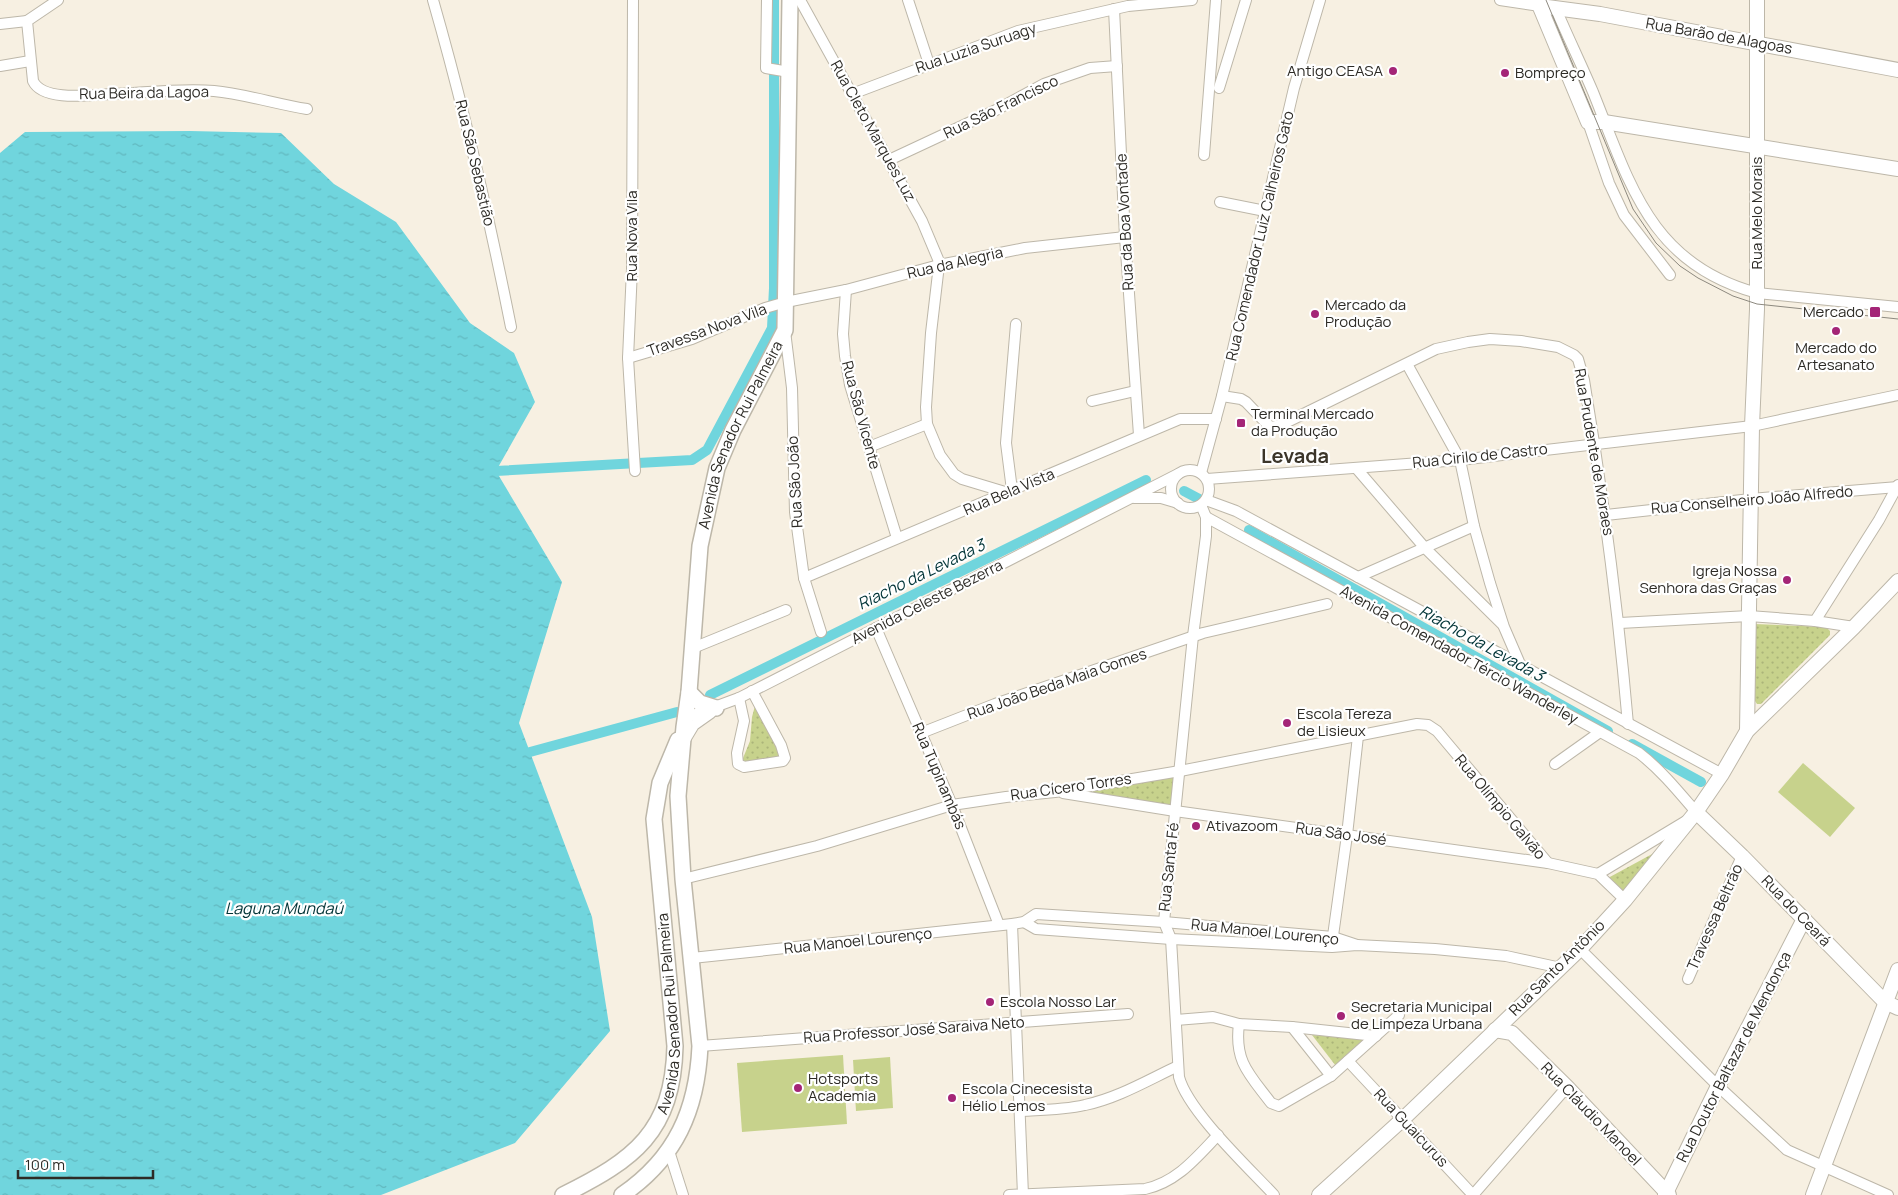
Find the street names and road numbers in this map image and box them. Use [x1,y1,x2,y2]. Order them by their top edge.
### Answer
street label: Rua Barão de Alagoas [1644,12,1794,59]
street label: Rua Luzia Suruagy [913,17,1039,78]
street label: Rua Cleto Marques Luz [826,56,921,205]
street label: Rua São Francisco [940,70,1062,143]
street label: Rua Beira da Lagoa [79,81,209,104]
street label: Rua São Sebastião [451,98,500,228]
street label: Rua Comendador Luiz Calheiros Gato [1220,109,1299,363]
street label: Rua da Boa Vontade [1110,153,1139,291]
street label: Rua Melo Morais [1746,157,1767,269]
street label: Rua Nova Vila [621,190,642,282]
street label: Rua da Alegria [905,241,1005,284]
street label: Travessa Nova Vila [644,298,770,361]
street label: Avenida Senador Rui Palmeira [693,337,788,531]
street label: Rua São Vicente [837,358,886,472]
street label: Rua Prudente de Moraes [1569,367,1620,537]
street label: Rua São João [782,435,807,529]
street label: Rua Cirilo de Castro [1411,438,1549,473]
street label: Rua Bela Vista [960,463,1058,520]
street label: Rua Conselheiro João Alfredo [1650,480,1854,519]
street label: Avenida Celeste Bezerra [847,554,1006,649]
street label: Avenida Comendador Tércio Wanderley [1336,580,1582,729]
street label: Rua João Beda Maia Gomes [964,643,1149,724]
street label: Rua Tupinambás [907,719,971,833]
street label: Rua Olímpio Galvão [1450,750,1551,864]
street label: Rua Cícero Torres [1009,768,1133,805]
street label: Rua São José [1294,817,1388,850]
street label: Rua Santa Fé [1153,821,1184,913]
street label: Travessa Beltrão [1682,860,1747,973]
street label: Rua do Ceará [1757,870,1836,951]
street label: Avenida Senador Rui Palmeira [652,912,685,1117]
street label: Rua Manoel Lourenço [1190,913,1340,950]
street label: Rua Santo Antônio [1504,915,1609,1020]
street label: Rua Manoel Lourenço [783,922,933,959]
street label: Rua Doutor Baltazar de Mendonça [1671,948,1796,1166]
street label: Rua Professor José Saraiva Neto [803,1011,1025,1048]
street label: Rua Cláudio Manoel [1536,1057,1646,1170]
street label: Rua Guaicurus [1369,1084,1453,1172]

